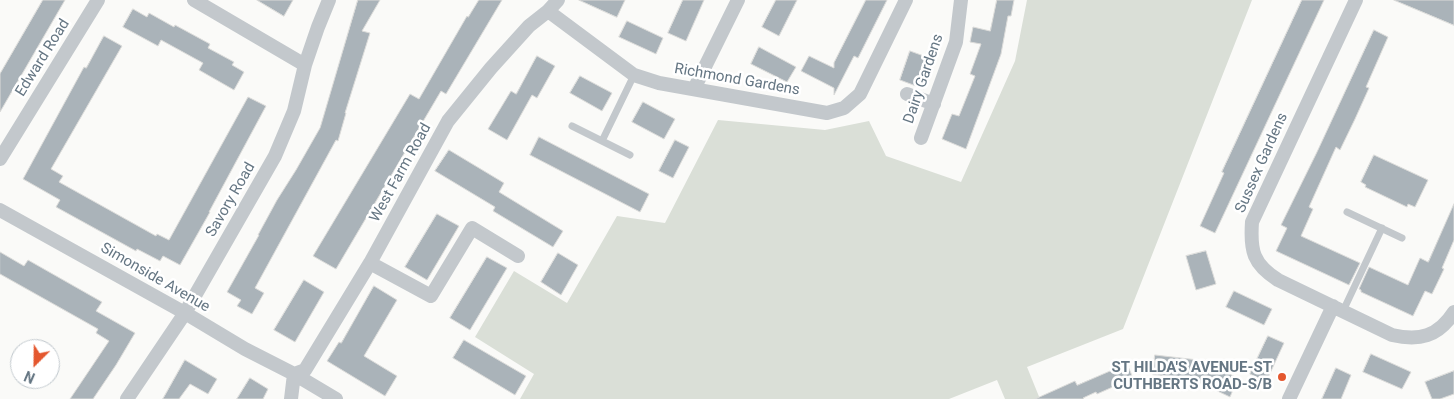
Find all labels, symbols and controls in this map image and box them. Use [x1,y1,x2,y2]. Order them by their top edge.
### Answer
street label: Edward Road [12,16,74,100]
street label: Dairy Gardens [900,32,948,126]
street label: Richmond Gardens [673,60,801,100]
street label: Sussex Gardens [1232,110,1292,216]
street label: West Farm Road [366,121,436,225]
street label: Savory Road [202,160,260,240]
street label: Simonside Avenue [97,239,213,317]
north arrow [10,339,60,389]
place label: ST HILDA'S AVENUE-ST CUTHBERTS ROAD-S/B [1111,359,1272,394]
text: N [22,368,37,386]
marker: ST HILDA'S AVENUE-ST CUTHBERTS ROAD-S/B [1276,371,1288,383]

